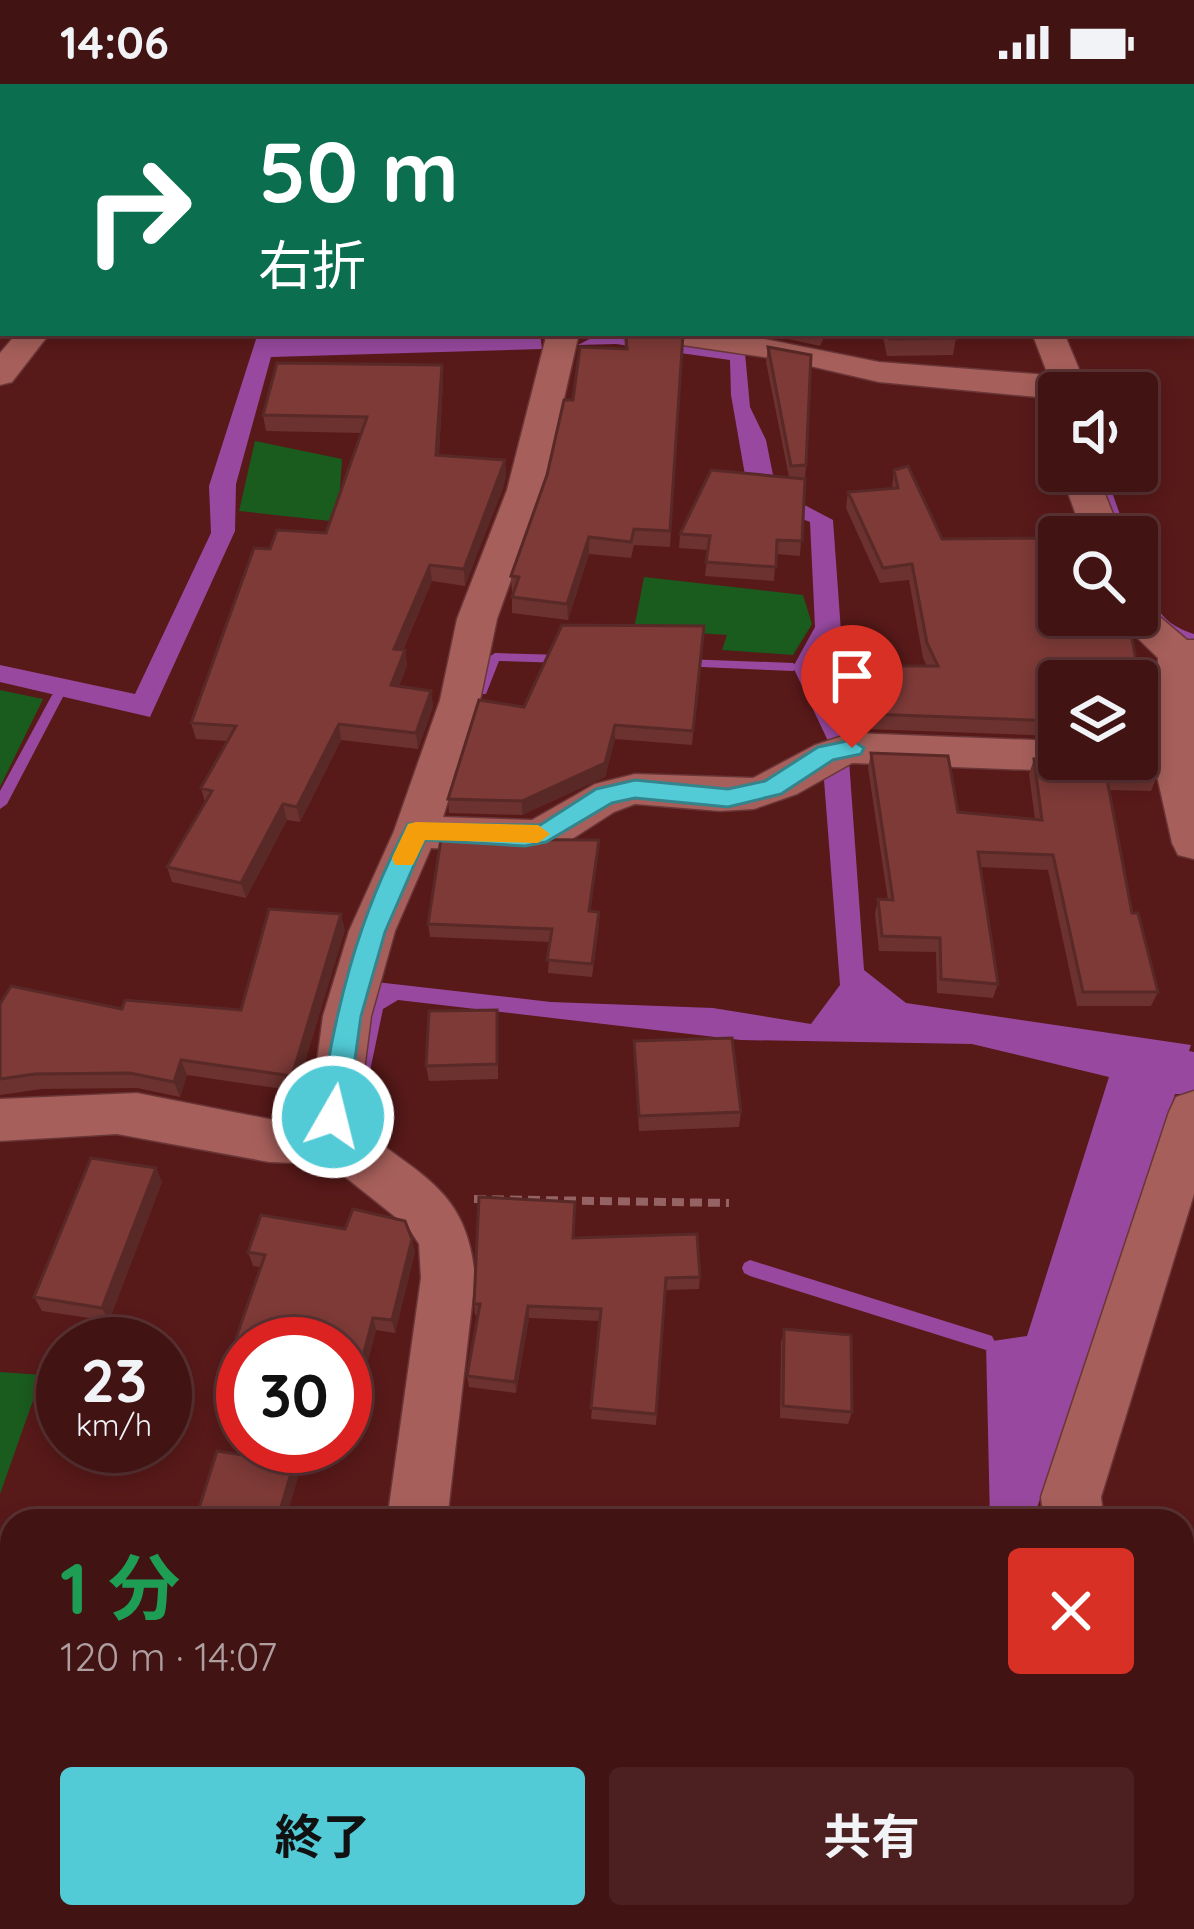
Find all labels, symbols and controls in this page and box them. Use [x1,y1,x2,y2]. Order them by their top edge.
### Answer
text: 14:06 [60,14,169,70]
text: 50 m [258,118,459,223]
icon: right [60,132,216,288]
text: 右折 [258,231,366,299]
map controls [1038,372,1158,780]
button: sound [1038,372,1158,492]
button: search [1038,516,1158,636]
pin [801,625,903,748]
icon: arrive [819,643,885,709]
button: layers [1038,660,1158,780]
position arrow [270,1054,396,1180]
speed limit sign: 30 [216,1317,372,1473]
text: 23 [81,1342,147,1417]
text: km/h [76,1406,152,1444]
text: 1 分 [60,1542,180,1632]
button: close [1008,1548,1134,1674]
text: 120 m · 14:07 [60,1632,277,1681]
button: 終了 [60,1767,585,1905]
button: 共有 [609,1767,1134,1905]

